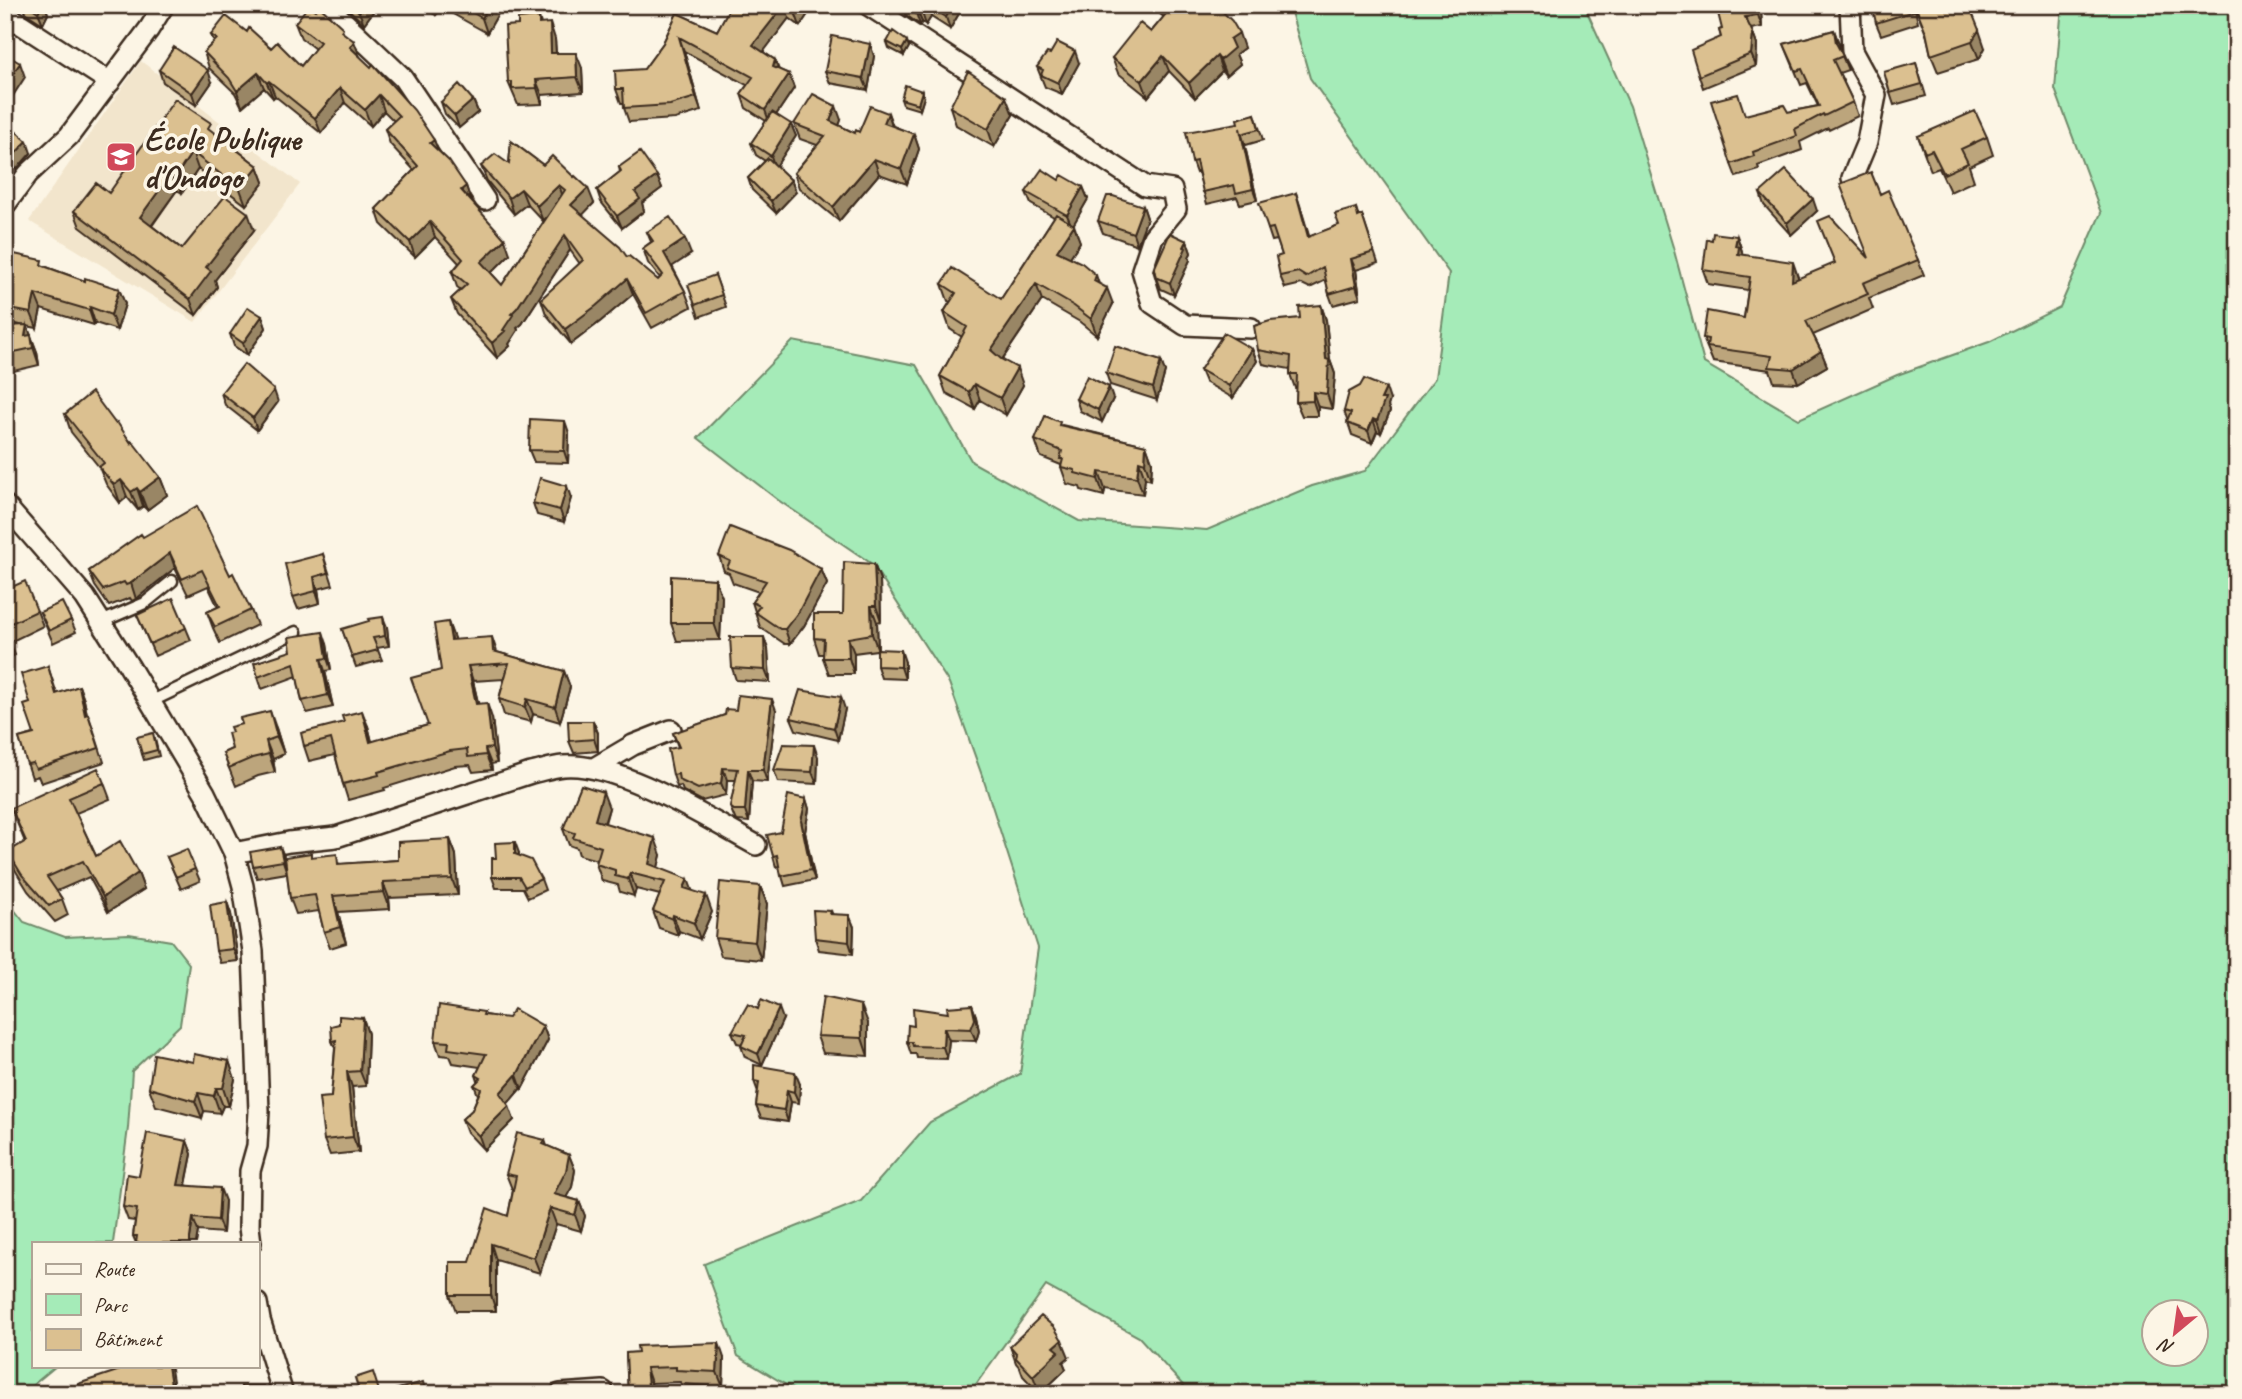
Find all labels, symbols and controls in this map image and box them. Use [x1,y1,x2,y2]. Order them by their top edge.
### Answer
place label: École Publique d'Ondogo [144,118,304,198]
school or university icon: École Publique d'Ondogo [104,140,138,174]
legend [32,1242,259,1368]
text: Route [94,1256,135,1282]
text: Parc [94,1292,129,1318]
north arrow [2140,1298,2210,1368]
text: Bâtiment [94,1326,163,1352]
text: N [2153,1332,2178,1360]

